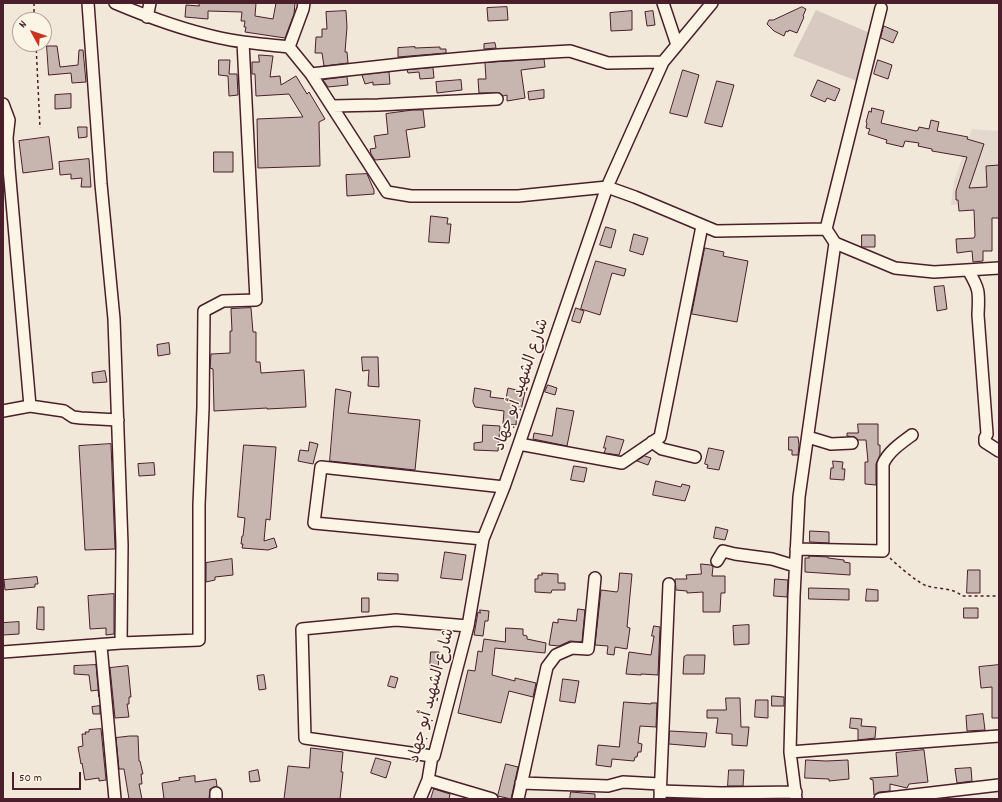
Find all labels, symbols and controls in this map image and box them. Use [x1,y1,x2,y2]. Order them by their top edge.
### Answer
north arrow [12,12,52,52]
text: N [16,18,31,32]
street label: شارع الشهيد أبو جهاد [491,316,555,454]
street label: شارع الشهيد أبو جهاد [406,627,460,765]
scale bar [14,764,83,790]
text: 50 m [19,770,42,787]

